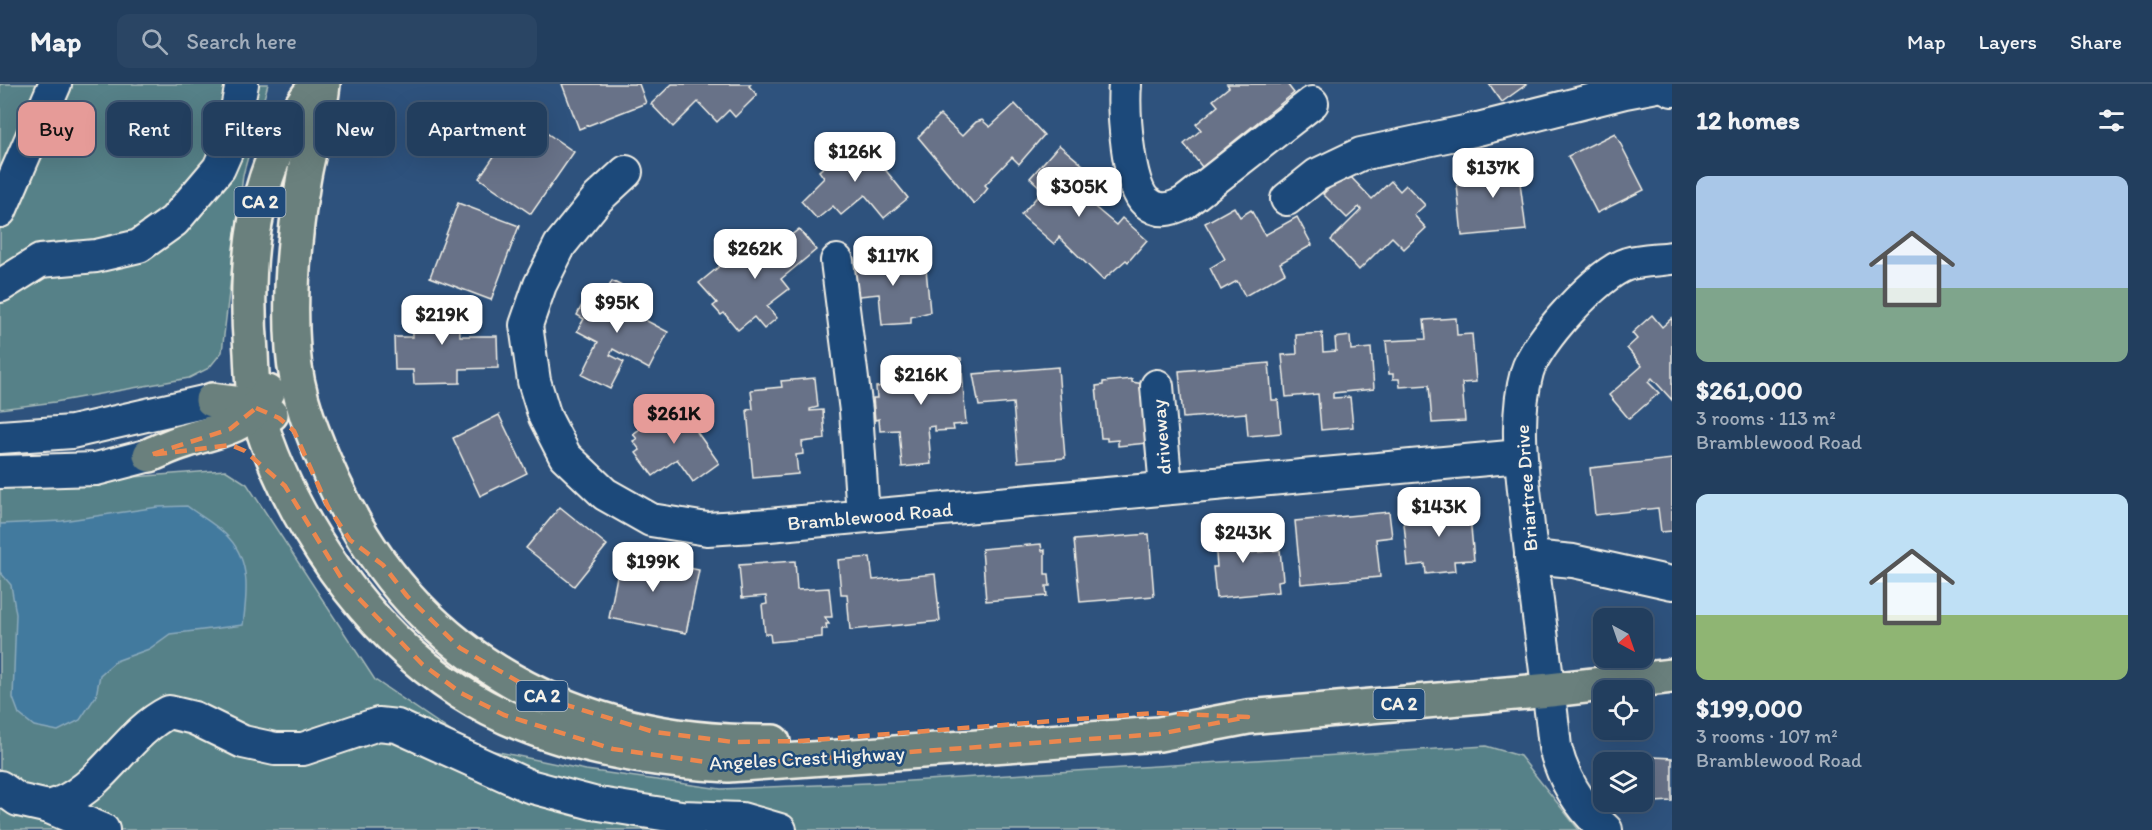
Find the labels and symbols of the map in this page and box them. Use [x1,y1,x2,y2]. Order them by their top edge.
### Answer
pin: $126K [813,132,897,183]
pin: $137K [1451,148,1535,199]
pin: $305K [1037,167,1121,218]
road number: CA 2 [234,187,286,217]
pin: $262K [713,229,797,280]
pin: $117K [851,236,935,287]
pin: $95K [581,283,653,334]
pin: $219K [400,295,484,346]
pin: $216K [879,355,963,406]
pin: $261K [632,394,716,445]
street label: driveway [1146,398,1176,476]
street label: Briartree Drive [1510,424,1542,552]
pin: $143K [1397,487,1481,538]
street label: Bramblewood Road [786,497,954,535]
pin: $243K [1201,513,1285,564]
pin: $199K [611,542,695,593]
north arrow [1593,608,1653,668]
road number: CA 2 [516,681,568,711]
road number: CA 2 [1374,689,1424,719]
street label: Angeles Crest Highway [708,741,906,775]

